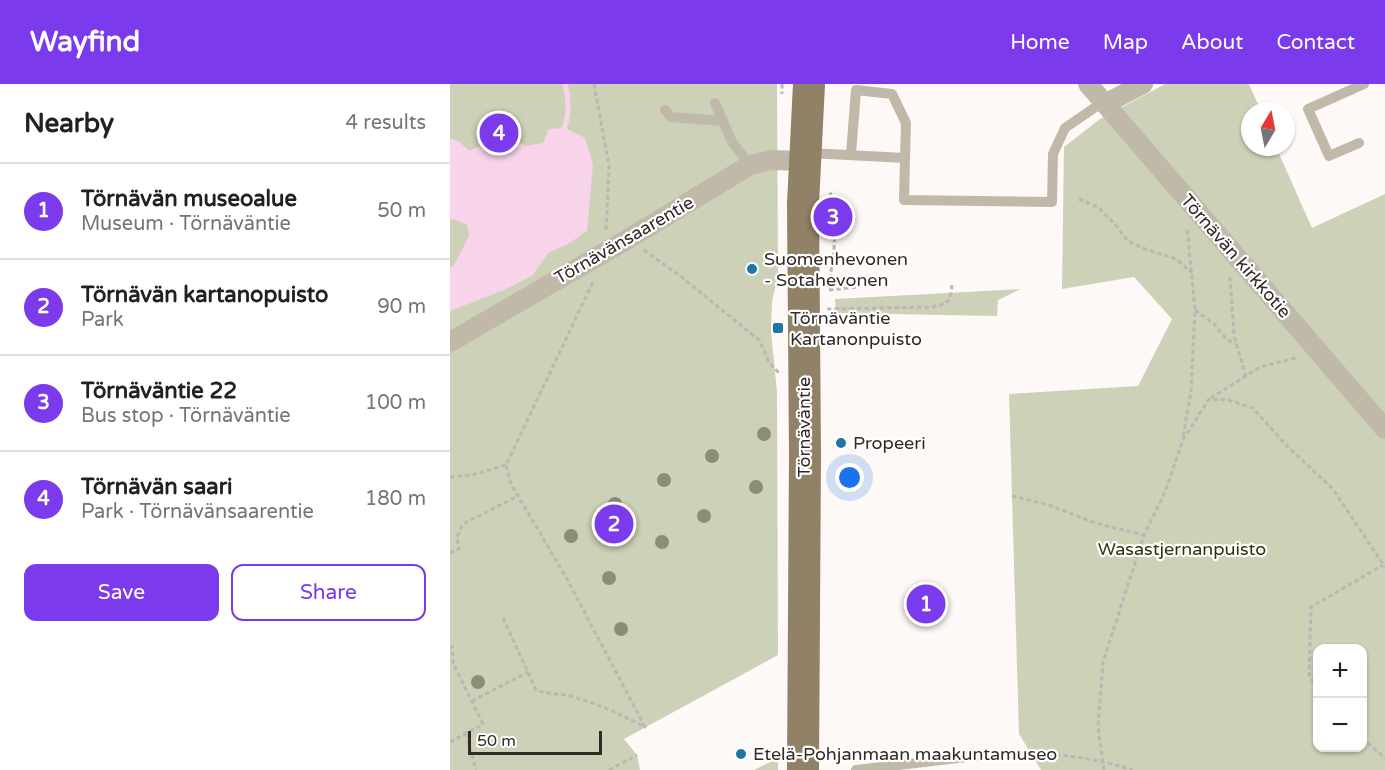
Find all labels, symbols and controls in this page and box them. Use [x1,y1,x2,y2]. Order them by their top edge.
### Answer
text: Wayfind [30,25,140,59]
text: Home [1010,30,1070,55]
text: Map [1103,30,1148,55]
text: About [1181,30,1243,55]
text: Contact [1276,30,1355,55]
north arrow [1241,102,1295,156]
text: Nearby [24,108,114,139]
pin: 4 [479,110,518,156]
text: 4 results [346,111,426,135]
text: Törnävän museoalue [81,186,297,212]
street label: Törnävän kirkkotie [1176,190,1296,322]
street label: Törnävänsaarentie [550,191,698,289]
pin: 3 [814,194,853,240]
text: 1 [37,199,50,223]
text: 50 m [377,199,426,223]
text: Museum · Törnäväntie [81,212,291,236]
place label: Suomenhevonen - Sotahevonen [764,248,908,291]
marker: Suomenhevonen - Sotahevonen [745,262,759,276]
text: Törnävän kartanopuisto [81,282,328,308]
text: 2 [37,295,50,319]
text: 90 m [377,295,426,319]
place label: Törnäväntie Kartanonpuisto [790,307,922,350]
text: Park [81,308,124,332]
marker: Törnäväntie Kartanonpuisto [771,321,785,335]
street label: Törnäväntie [793,377,815,477]
text: Törnäväntie 22 [81,378,237,404]
text: 3 [37,391,50,415]
text: 100 m [365,391,426,415]
text: Bus stop · Törnäväntie [81,404,291,428]
place label: Propeeri [853,432,926,454]
marker: Propeeri [834,436,848,450]
your location [835,463,864,492]
text: Törnävän saari [81,474,233,500]
text: 4 [37,487,50,511]
text: 180 m [365,487,426,511]
text: Park · Törnävänsaarentie [81,500,314,524]
pin: 2 [594,502,634,546]
park label: Wasastjernanpuisto [1098,538,1266,560]
button: Save [24,564,219,621]
button: Share [231,564,426,621]
pin: 1 [906,582,946,626]
map controls [1313,644,1367,752]
button: + [1313,644,1367,698]
button: − [1313,698,1367,752]
scale bar [468,728,602,756]
text: 50 m [477,731,516,751]
place label: Etelä-Pohjanmaan maakuntamuseo [753,743,1057,765]
marker: Etelä-Pohjanmaan maakuntamuseo [734,747,748,761]

